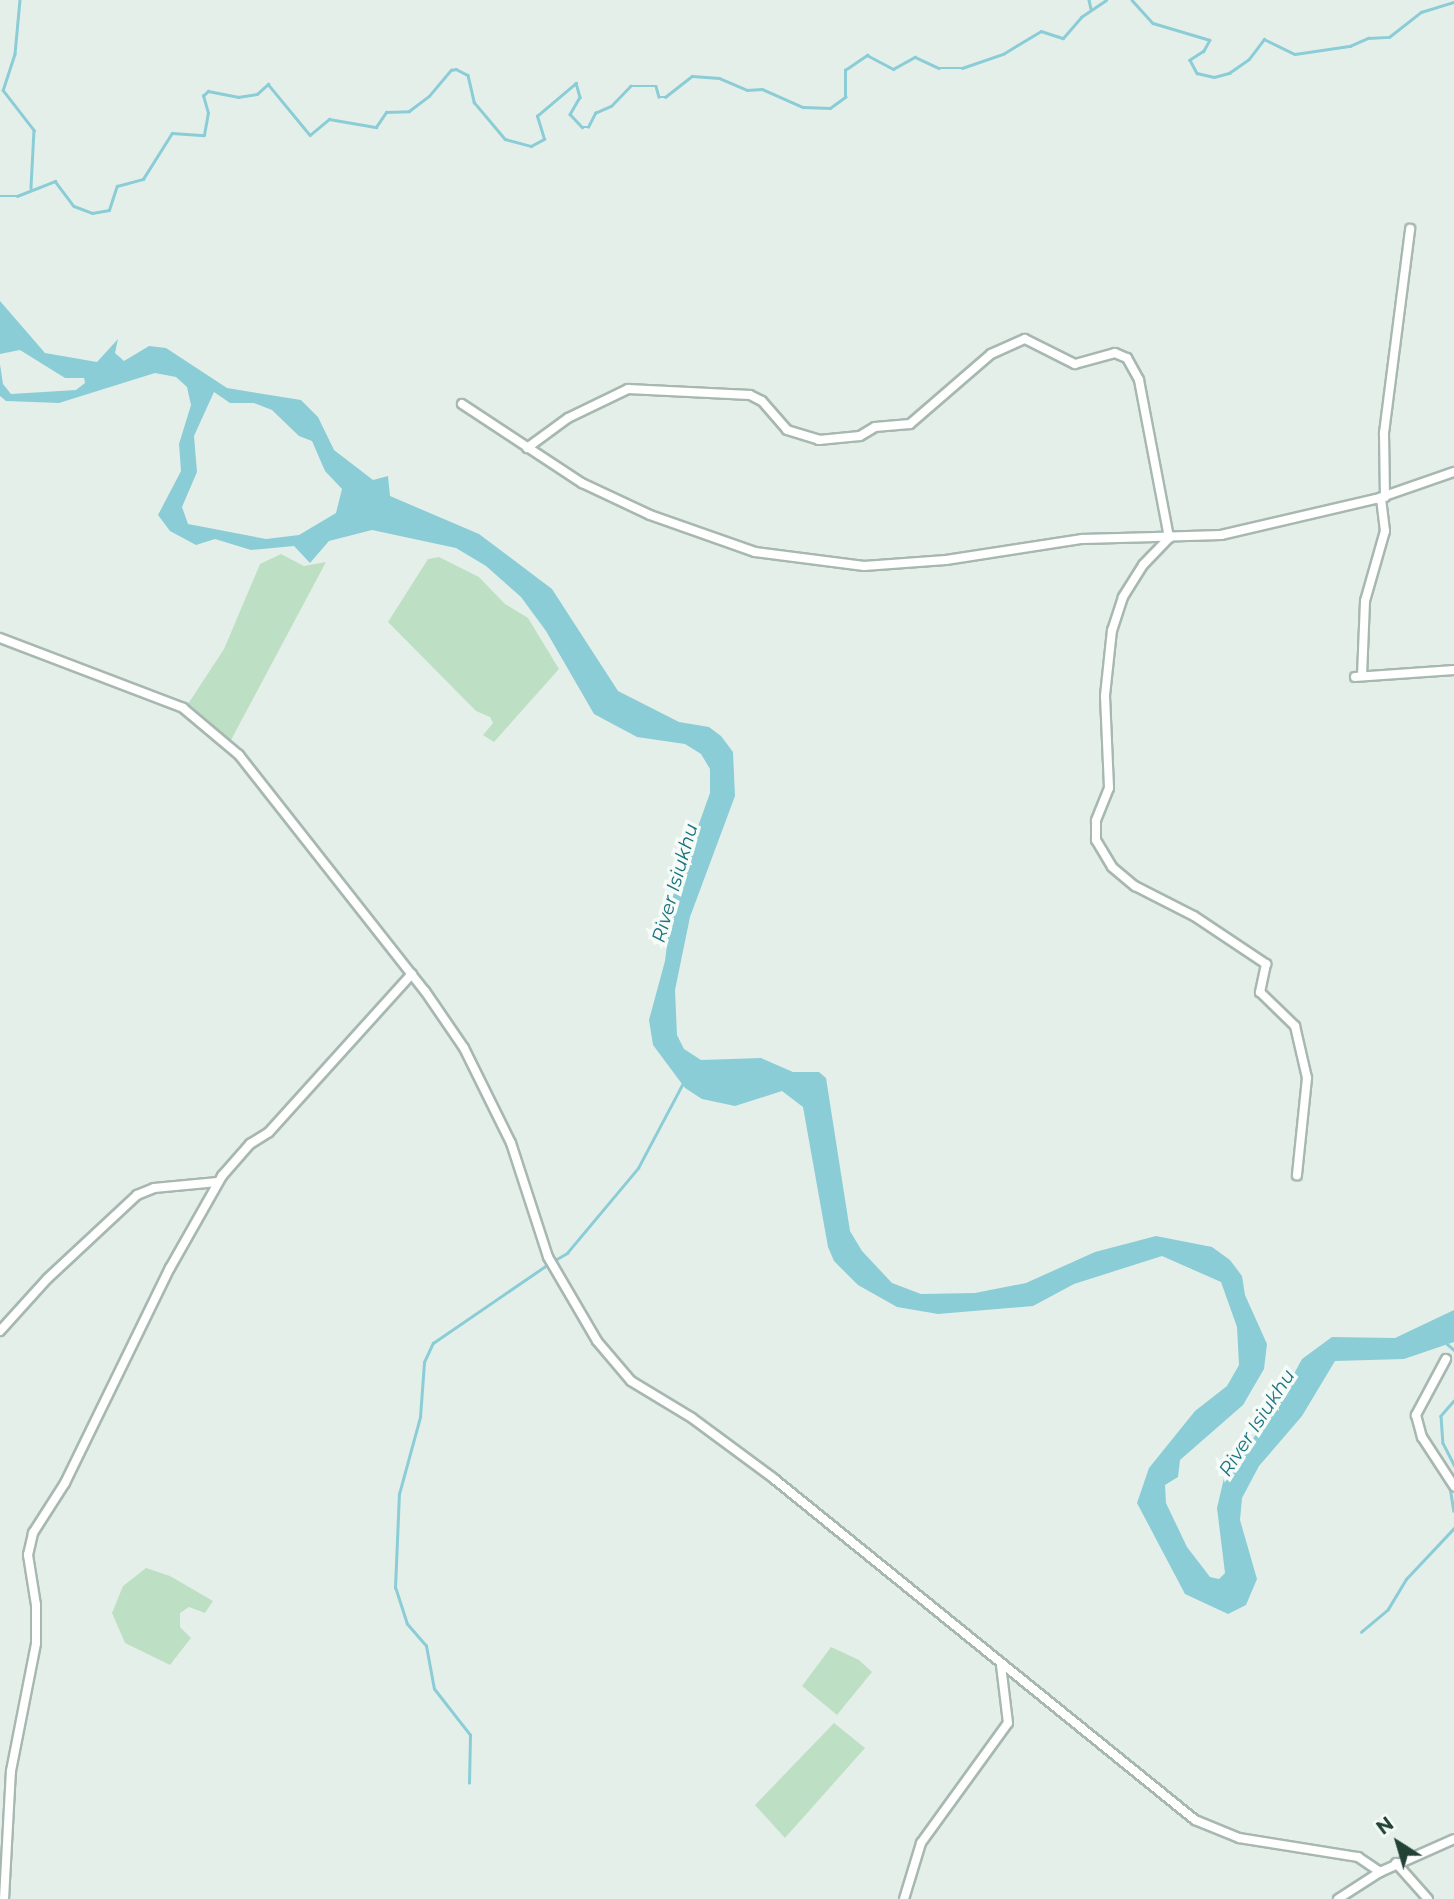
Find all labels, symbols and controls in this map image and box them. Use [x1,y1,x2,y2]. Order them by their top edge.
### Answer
water label: River Isiukhu [647,821,703,945]
water label: River Isiukhu [1214,1365,1300,1481]
north arrow [1363,1808,1433,1878]
text: N [1372,1812,1398,1840]

